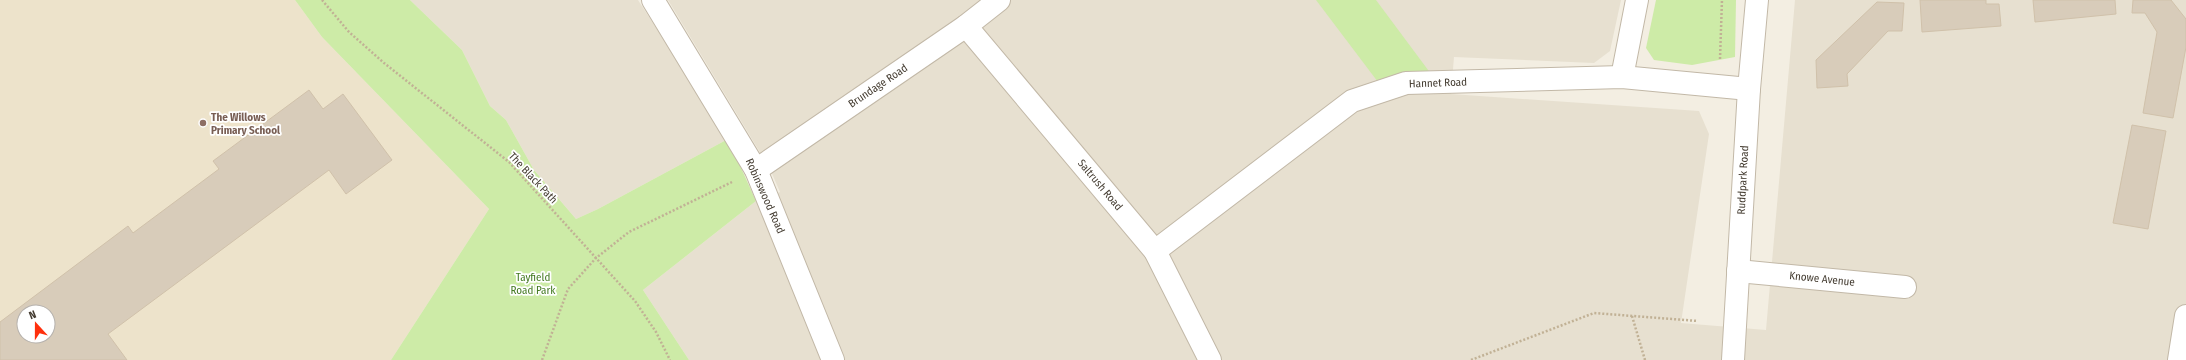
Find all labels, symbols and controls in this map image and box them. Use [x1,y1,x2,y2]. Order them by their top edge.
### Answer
street label: Brundage Road [846,61,910,111]
street label: Hannet Road [1409,75,1467,91]
place label: The Willows Primary School [211,111,281,137]
marker: The Willows Primary School [198,118,208,128]
street label: Ruddpark Road [1735,145,1751,215]
street label: The Black Path [506,150,560,206]
street label: Robinswood Road [743,156,787,236]
street label: Saltrush Road [1075,157,1125,213]
street label: Knowe Avenue [1789,269,1855,289]
park label: Tayfield Road Park [511,271,556,297]
north arrow [16,304,56,344]
text: N [27,308,38,322]

